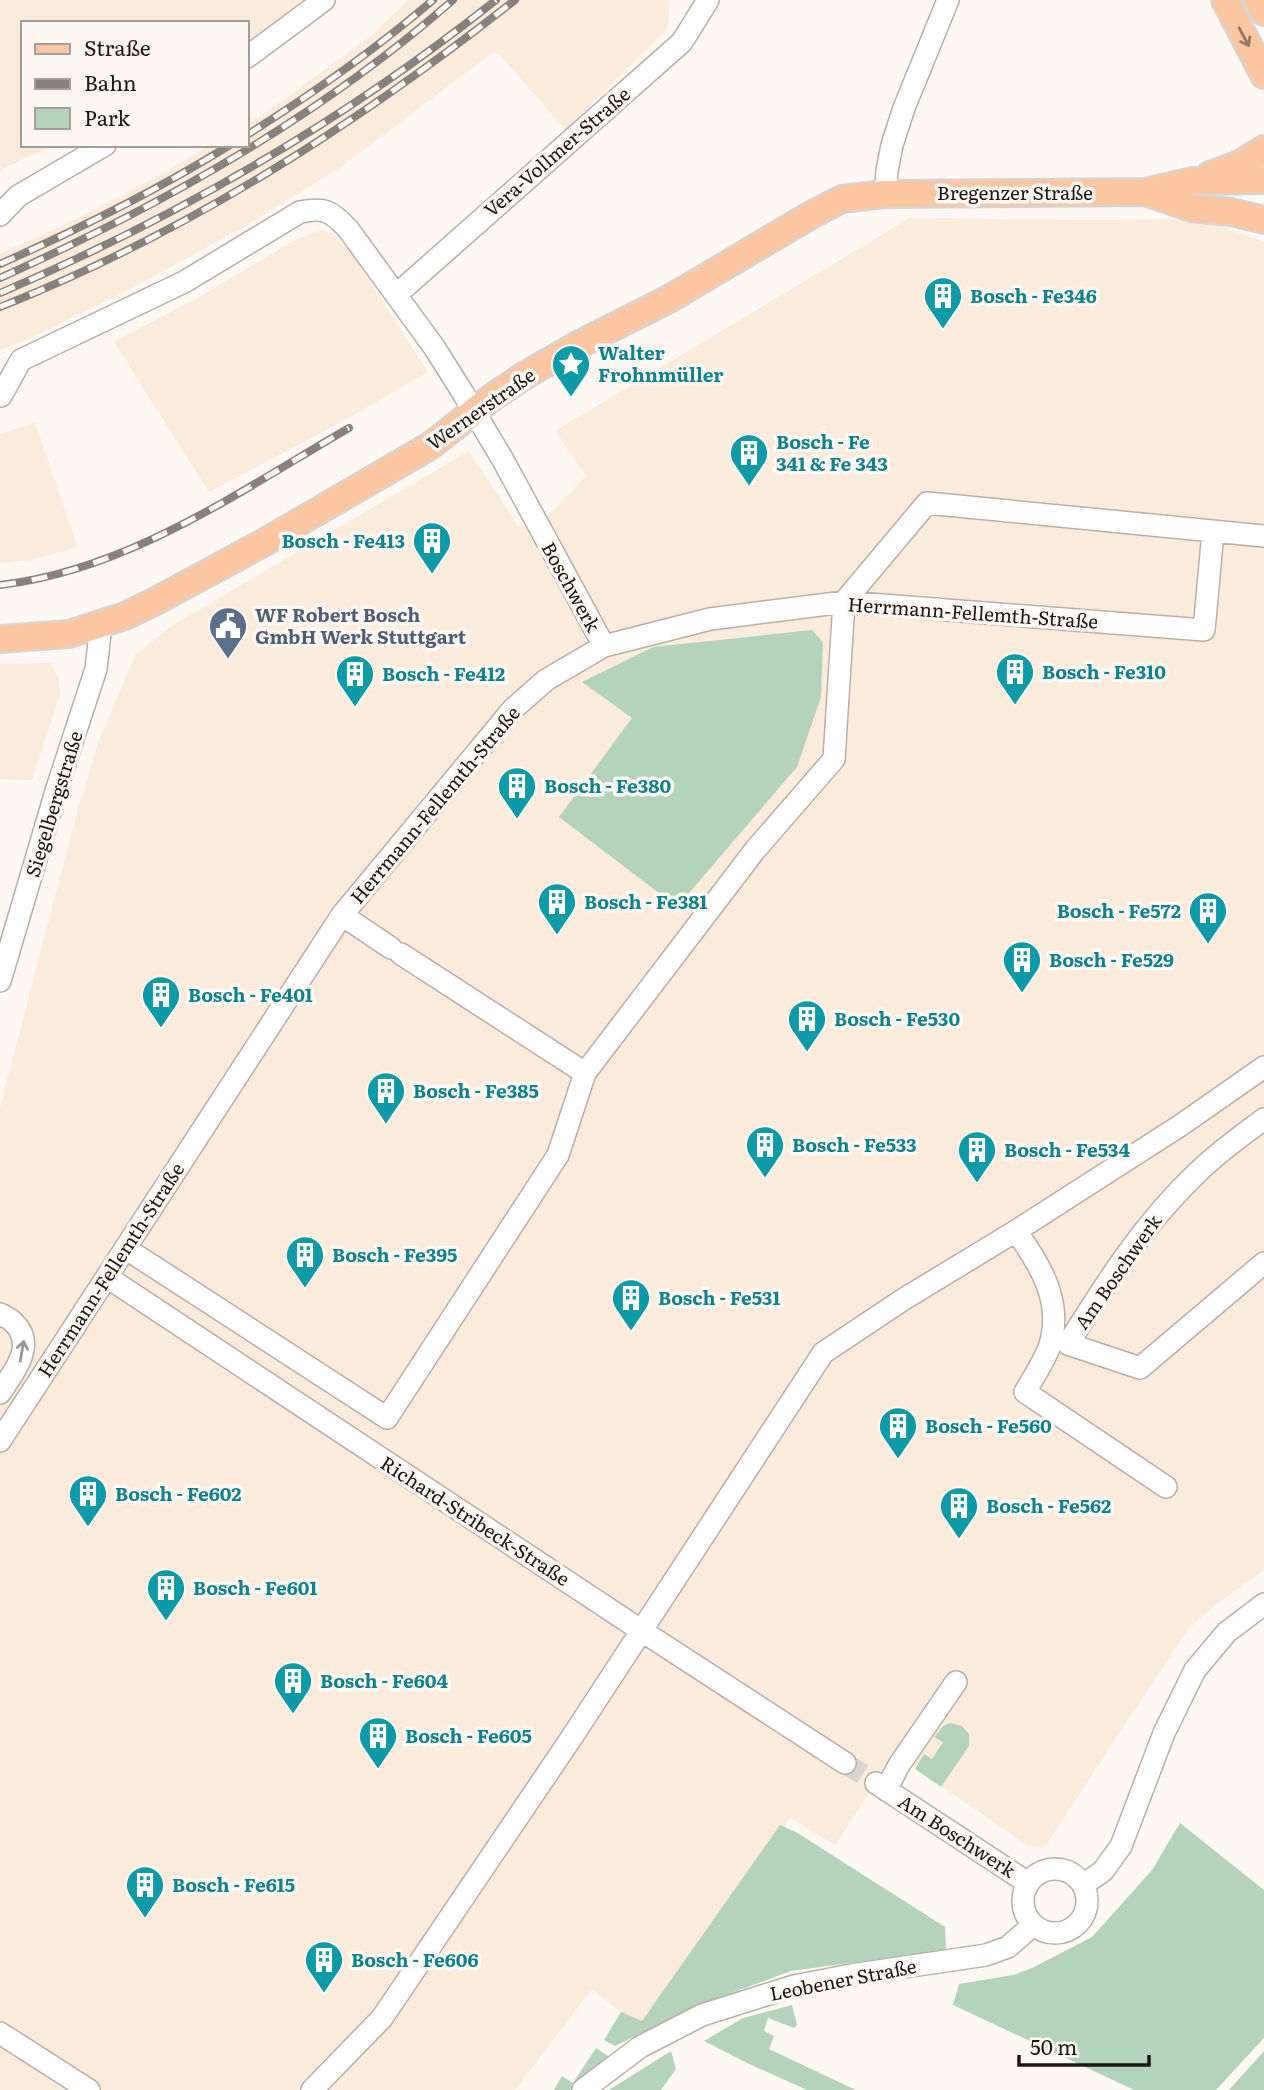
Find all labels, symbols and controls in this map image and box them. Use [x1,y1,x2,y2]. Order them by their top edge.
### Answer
legend [21,21,248,147]
one-way arrow [1238,26,1252,47]
text: Straße [84,31,151,62]
text: Bahn [84,66,137,97]
street label: Vera-Vollmer-Straße [477,80,636,223]
text: Park [84,101,130,132]
street label: Bregenzer Straße [937,178,1093,206]
building icon: Bosch - Fe346 [922,275,964,330]
place label: Bosch - Fe346 [970,281,1097,309]
place label: Walter Frohnmüller [598,338,724,388]
place icon: Walter Frohnmüller [550,343,592,398]
street label: Wernerstraße [421,360,540,456]
place label: Bosch - Fe 341 & Fe 343 [776,427,888,477]
building icon: Bosch - Fe 341 & Fe 343 [728,432,770,487]
building icon: Bosch - Fe413 [411,520,453,575]
place label: Bosch - Fe413 [281,526,405,554]
street label: Boschwerk [536,536,608,637]
street label: Herrmann-Fellemth-Straße [847,589,1099,635]
place label: WF Robert Bosch GmbH Werk Stuttgart [255,600,467,650]
public building icon: WF Robert Bosch GmbH Werk Stuttgart [207,605,249,660]
building icon: Bosch - Fe310 [994,651,1036,706]
building icon: Bosch - Fe412 [334,653,376,708]
place label: Bosch - Fe310 [1042,657,1166,685]
place label: Bosch - Fe412 [382,659,505,687]
street label: Herrmann-Fellemth-Straße [343,699,526,909]
street label: Siegelbergstraße [17,727,89,880]
building icon: Bosch - Fe380 [496,765,538,820]
place label: Bosch - Fe380 [544,771,671,799]
building icon: Bosch - Fe381 [536,881,578,936]
place label: Bosch - Fe381 [584,887,707,915]
building icon: Bosch - Fe572 [1187,890,1229,945]
place label: Bosch - Fe572 [1057,896,1181,924]
building icon: Bosch - Fe529 [1001,939,1043,994]
place label: Bosch - Fe529 [1049,945,1174,973]
building icon: Bosch - Fe401 [140,974,182,1029]
place label: Bosch - Fe401 [188,980,313,1008]
building icon: Bosch - Fe530 [786,998,828,1053]
place label: Bosch - Fe530 [834,1004,960,1032]
building icon: Bosch - Fe385 [365,1070,407,1125]
place label: Bosch - Fe385 [413,1076,539,1104]
building icon: Bosch - Fe533 [744,1124,786,1179]
building icon: Bosch - Fe534 [956,1129,998,1184]
place label: Bosch - Fe533 [792,1130,917,1158]
place label: Bosch - Fe534 [1004,1135,1130,1163]
street label: Herrmann-Fellemth-Straße [30,1156,190,1382]
street label: Am Boschwerk [1067,1208,1168,1335]
building icon: Bosch - Fe395 [284,1234,326,1289]
place label: Bosch - Fe395 [332,1240,457,1268]
building icon: Bosch - Fe531 [610,1277,652,1332]
place label: Bosch - Fe531 [658,1283,780,1311]
one-way arrow [16,1340,29,1363]
building icon: Bosch - Fe560 [877,1405,919,1460]
place label: Bosch - Fe560 [925,1411,1052,1439]
street label: Richard-Stribeck-Straße [375,1448,576,1592]
building icon: Bosch - Fe602 [67,1473,109,1528]
place label: Bosch - Fe602 [115,1479,241,1507]
building icon: Bosch - Fe562 [938,1485,980,1540]
place label: Bosch - Fe562 [986,1491,1111,1519]
building icon: Bosch - Fe601 [145,1567,187,1622]
place label: Bosch - Fe601 [193,1573,317,1601]
building icon: Bosch - Fe604 [272,1660,314,1715]
place label: Bosch - Fe604 [320,1666,448,1694]
building icon: Bosch - Fe605 [357,1715,399,1770]
place label: Bosch - Fe605 [405,1721,532,1749]
street label: Am Boschwerk [893,1787,1022,1884]
building icon: Bosch - Fe615 [124,1864,166,1919]
place label: Bosch - Fe615 [172,1870,295,1898]
building icon: Bosch - Fe606 [303,1939,345,1994]
place label: Bosch - Fe606 [351,1945,479,1973]
street label: Leobener Straße [767,1951,919,2007]
scale bar [1019,2024,1148,2068]
text: 50 m [1030,2030,1077,2061]

